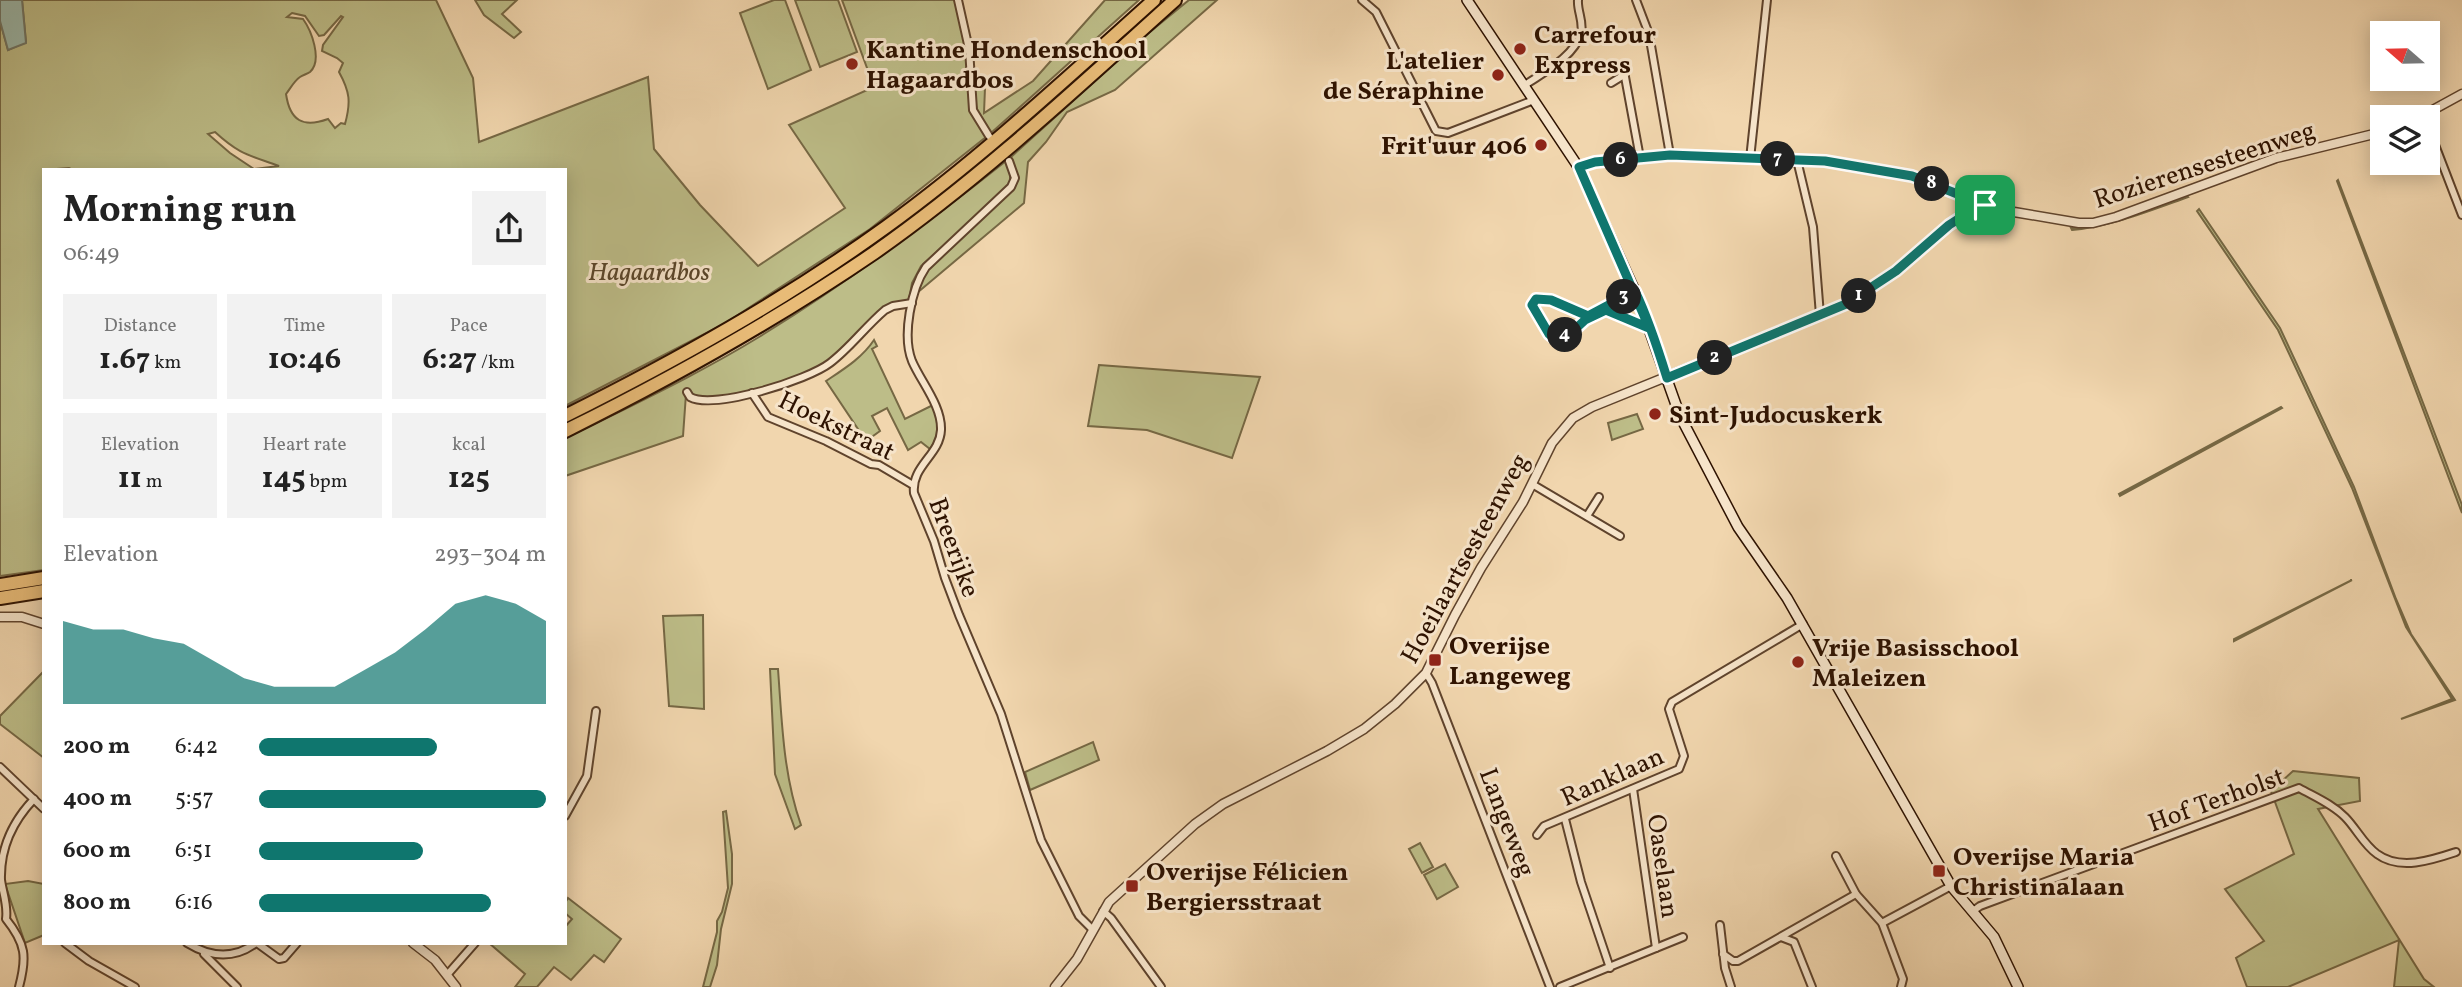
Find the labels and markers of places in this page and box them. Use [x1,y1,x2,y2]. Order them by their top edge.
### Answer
place label: Carrefour Express [1534,18,1656,84]
place label: Kantine Hondenschool Hagaardbos [866,33,1147,99]
marker: Carrefour Express [1512,41,1528,57]
place label: L'atelier de Séraphine [1323,44,1484,110]
marker: Kantine Hondenschool Hagaardbos [844,56,860,72]
marker: L'atelier de Séraphine [1490,67,1506,83]
place label: Frit'uur 406 [1381,129,1527,165]
marker: Frit'uur 406 [1533,137,1549,153]
pin: 6 [1604,142,1638,178]
pin: 7 [1760,142,1796,176]
pin: 8 [1914,166,1950,202]
pin [1955,175,2015,235]
pin: 1 [1842,278,1876,314]
pin: 3 [1606,280,1642,314]
pin: 4 [1548,318,1582,352]
pin: 2 [1698,340,1732,376]
place label: Sint-Judocuskerk [1669,398,1883,434]
marker: Sint-Judocuskerk [1647,406,1663,422]
place label: Overijse Langeweg [1449,629,1571,695]
place label: Vrije Basisschool Maleizen [1812,631,2019,697]
marker: Overijse Langeweg [1427,652,1443,668]
marker: Vrije Basisschool Maleizen [1790,654,1806,670]
place label: Overijse Maria Christinalaan [1953,840,2134,906]
place label: Overijse Félicien Bergiersstraat [1146,855,1348,921]
marker: Overijse Maria Christinalaan [1931,863,1947,879]
marker: Overijse Félicien Bergiersstraat [1124,878,1140,894]

